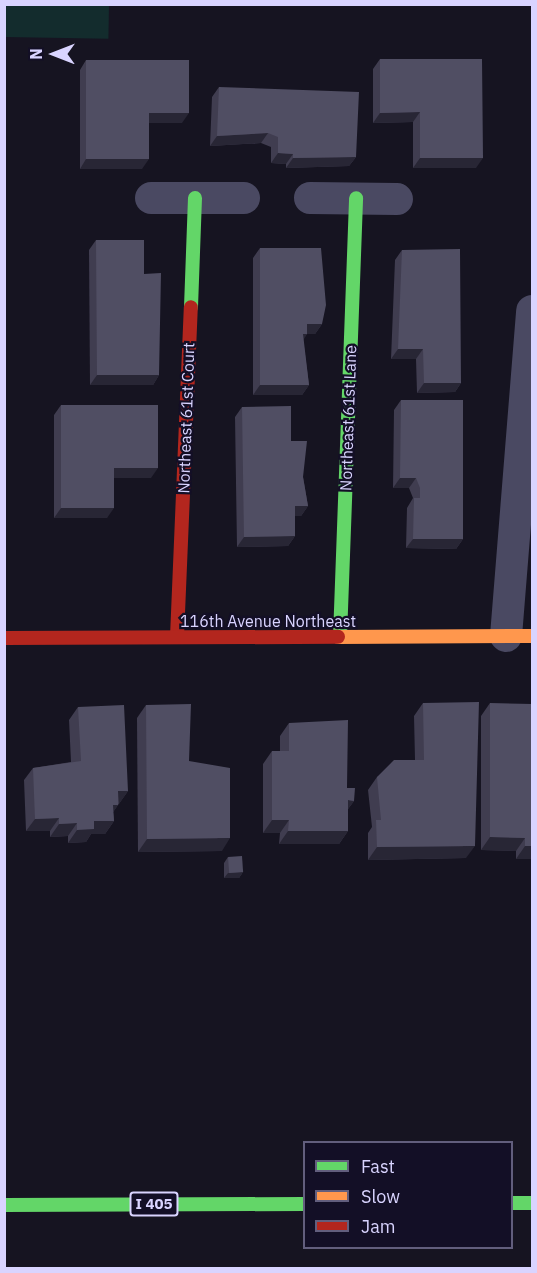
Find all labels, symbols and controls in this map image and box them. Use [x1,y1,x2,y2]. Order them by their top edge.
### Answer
north arrow [24,24,84,84]
text: N [26,48,46,60]
street label: Northeast 61st Court [174,342,198,494]
street label: Northeast 61st Lane [336,345,360,491]
street label: 116th Avenue Northeast [180,611,356,631]
legend [303,1141,513,1249]
text: Fast [361,1155,395,1178]
text: Slow [361,1185,400,1208]
road number: I 405 [128,1192,180,1216]
text: Jam [361,1215,396,1238]

